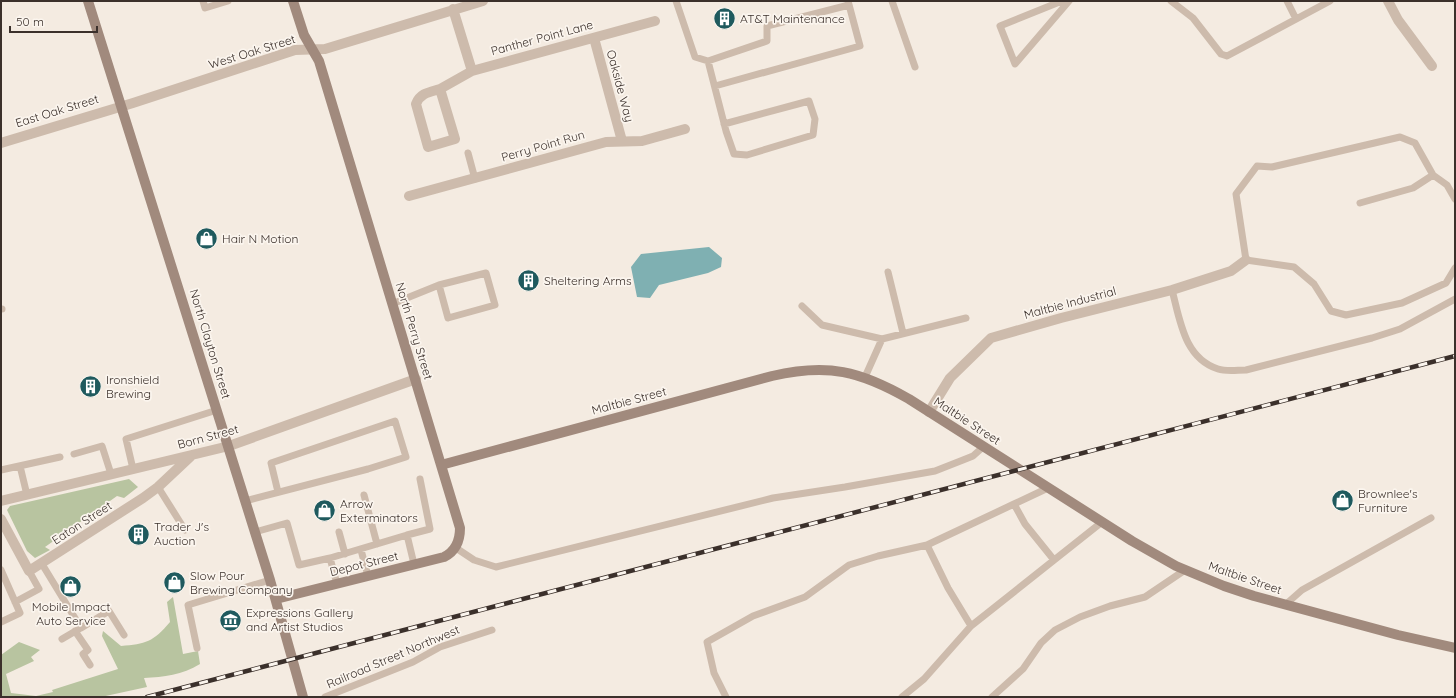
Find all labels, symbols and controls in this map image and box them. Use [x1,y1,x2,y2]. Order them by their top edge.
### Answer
building icon: AT&T Maintenance [711,6,737,32]
scale bar [10,8,97,34]
place label: AT&T Maintenance [740,11,845,26]
text: 50 m [16,14,44,29]
street label: Panther Point Lane [489,17,595,58]
street label: West Oak Street [207,31,297,72]
street label: Oakside Way [604,48,637,124]
street label: East Oak Street [14,91,100,130]
street label: Perry Point Run [499,126,586,165]
shop icon: Hair N Motion [194,226,220,252]
place label: Hair N Motion [222,231,298,246]
building icon: Sheltering Arms [516,268,542,294]
place label: Sheltering Arms [544,273,632,288]
street label: North Perry Street [393,281,436,381]
street label: Maltbie Industrial [1022,283,1118,322]
street label: North Clayton Street [187,287,234,400]
place label: Ironshield Brewing [106,372,159,401]
building icon: Ironshield Brewing [77,374,103,400]
street label: Maltbie Street [590,383,668,418]
street label: Maltbie Street [931,393,1004,448]
street label: Born Street [176,421,240,452]
place label: Brownlee's Furniture [1358,486,1418,515]
shop icon: Brownlee's Furniture [1330,488,1356,514]
place label: Arrow Exterminators [340,496,418,525]
street label: Eaton Street [49,498,114,547]
shop icon: Arrow Exterminators [312,498,338,524]
place label: Trader J's Auction [154,519,209,548]
building icon: Trader J's Auction [126,521,152,547]
street label: Depot Street [328,548,400,579]
street label: Maltbie Street [1206,558,1284,597]
place label: Slow Pour Brewing Company [190,568,293,597]
shop icon: Slow Pour Brewing Company [161,570,187,596]
shop icon: Mobile Impact Auto Service [58,573,84,599]
place label: Mobile Impact Auto Service [32,599,110,628]
place label: Expressions Gallery and Artist Studios [246,605,353,634]
museum icon: Expressions Gallery and Artist Studios [218,607,244,633]
street label: Railroad Street Northwest [324,622,462,691]

